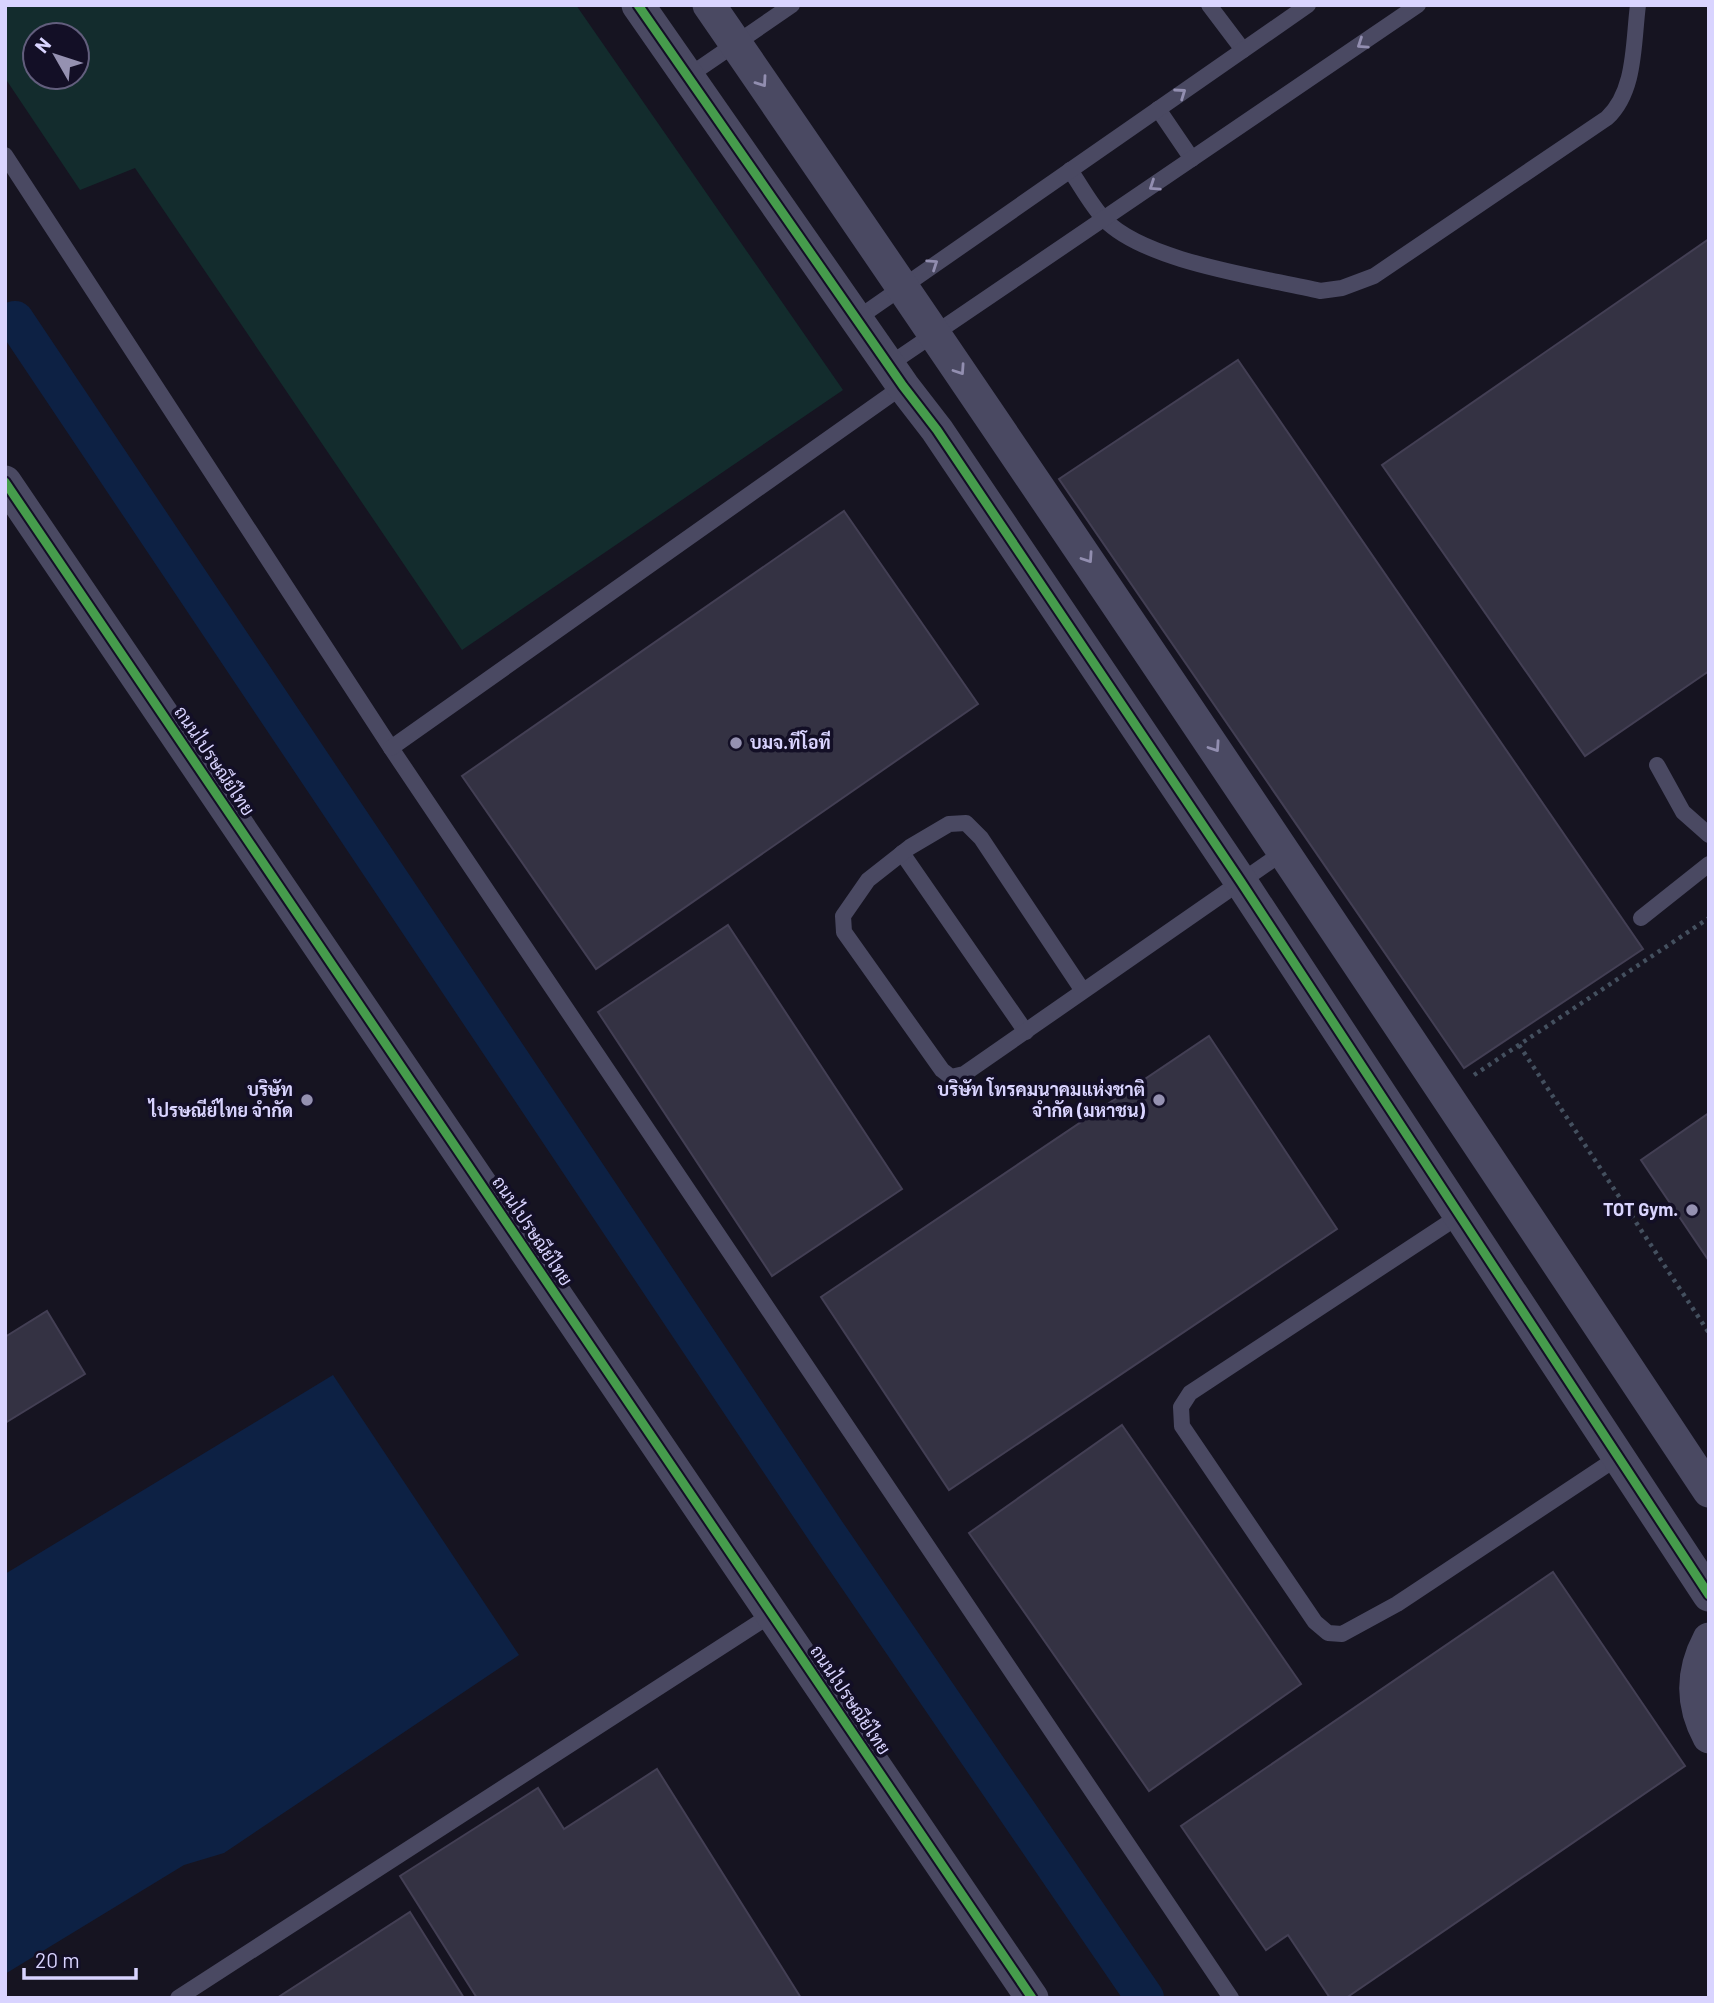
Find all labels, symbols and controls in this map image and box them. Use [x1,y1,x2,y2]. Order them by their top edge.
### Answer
north arrow [21,21,91,91]
text: N [29,33,55,57]
one-way arrow [1357,36,1370,48]
one-way arrow [753,74,766,87]
one-way arrow [1173,89,1186,101]
one-way arrow [1149,178,1162,190]
one-way arrow [925,260,938,272]
one-way arrow [952,362,965,375]
one-way arrow [1079,550,1092,563]
street label: ถนนไปรษณีย์ไทย [170,701,260,819]
place label: บมจ.ทีโอที [750,730,831,753]
marker: บมจ.ทีโอที [728,735,744,751]
one-way arrow [1207,739,1219,752]
place label: บริษัท โทรคมนาคมแห่งชาติ จำกัด (มหาชน) [937,1077,1146,1121]
place label: บริษัท ไปรษณีย์ไทย จำกัด [147,1078,293,1121]
marker: บริษัท ไปรษณีย์ไทย จำกัด [299,1092,315,1108]
marker: บริษัท โทรคมนาคมแห่งชาติ จำกัด (มหาชน) [1151,1092,1167,1108]
street label: ถนนไปรษณีย์ไทย [488,1171,578,1289]
place label: TOT Gym. [1603,1198,1678,1220]
marker: TOT Gym. [1684,1202,1700,1218]
street label: ถนนไปรษณีย์ไทย [806,1640,896,1758]
scale bar [24,1937,136,1981]
text: 20 m [35,1947,80,1972]

